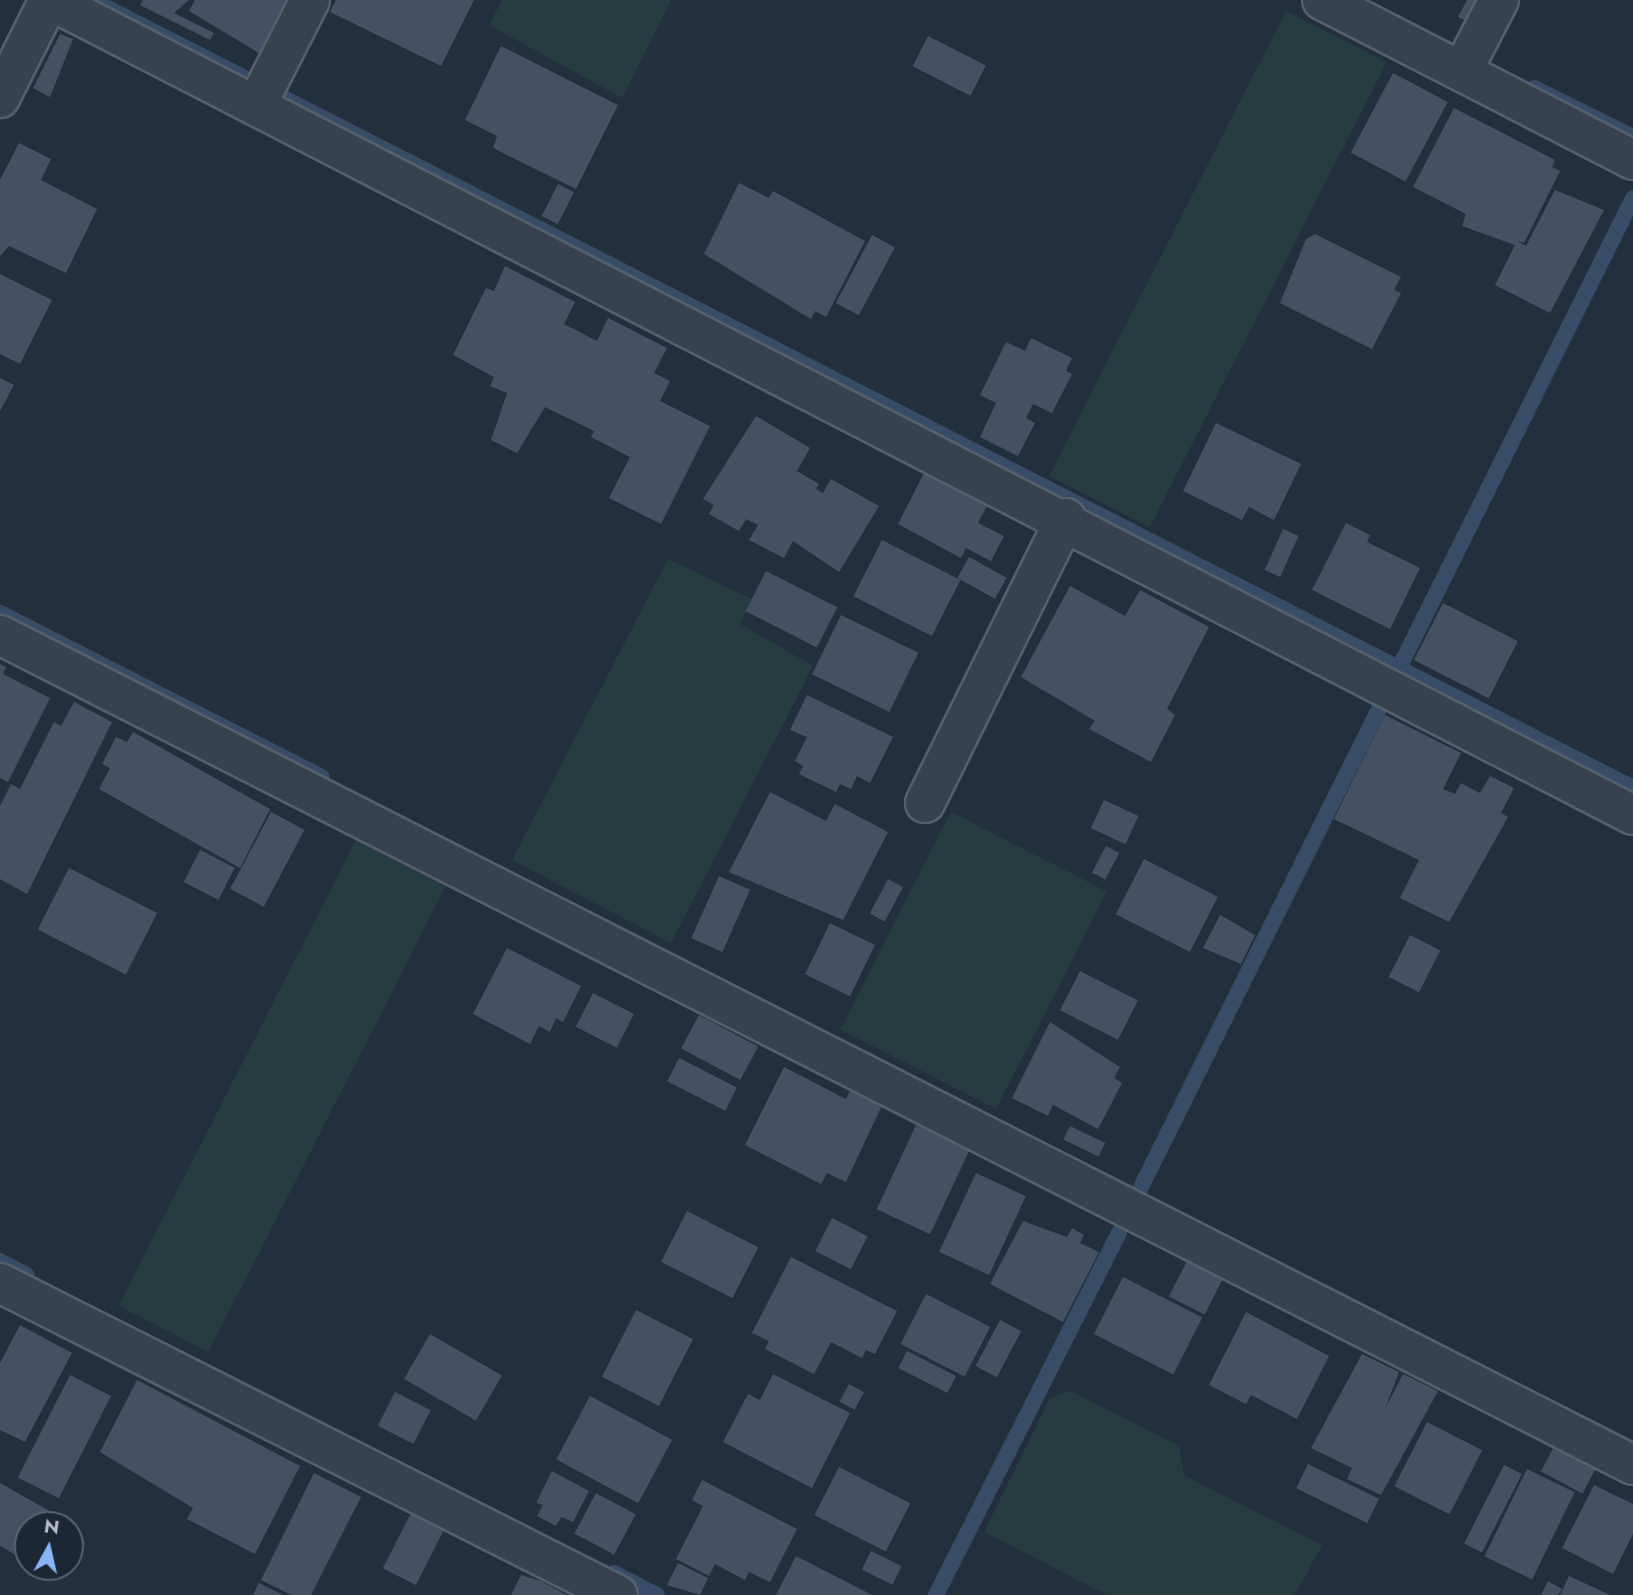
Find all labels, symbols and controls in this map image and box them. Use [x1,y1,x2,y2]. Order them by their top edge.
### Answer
north arrow [14,1511,84,1581]
text: N [42,1512,61,1541]

